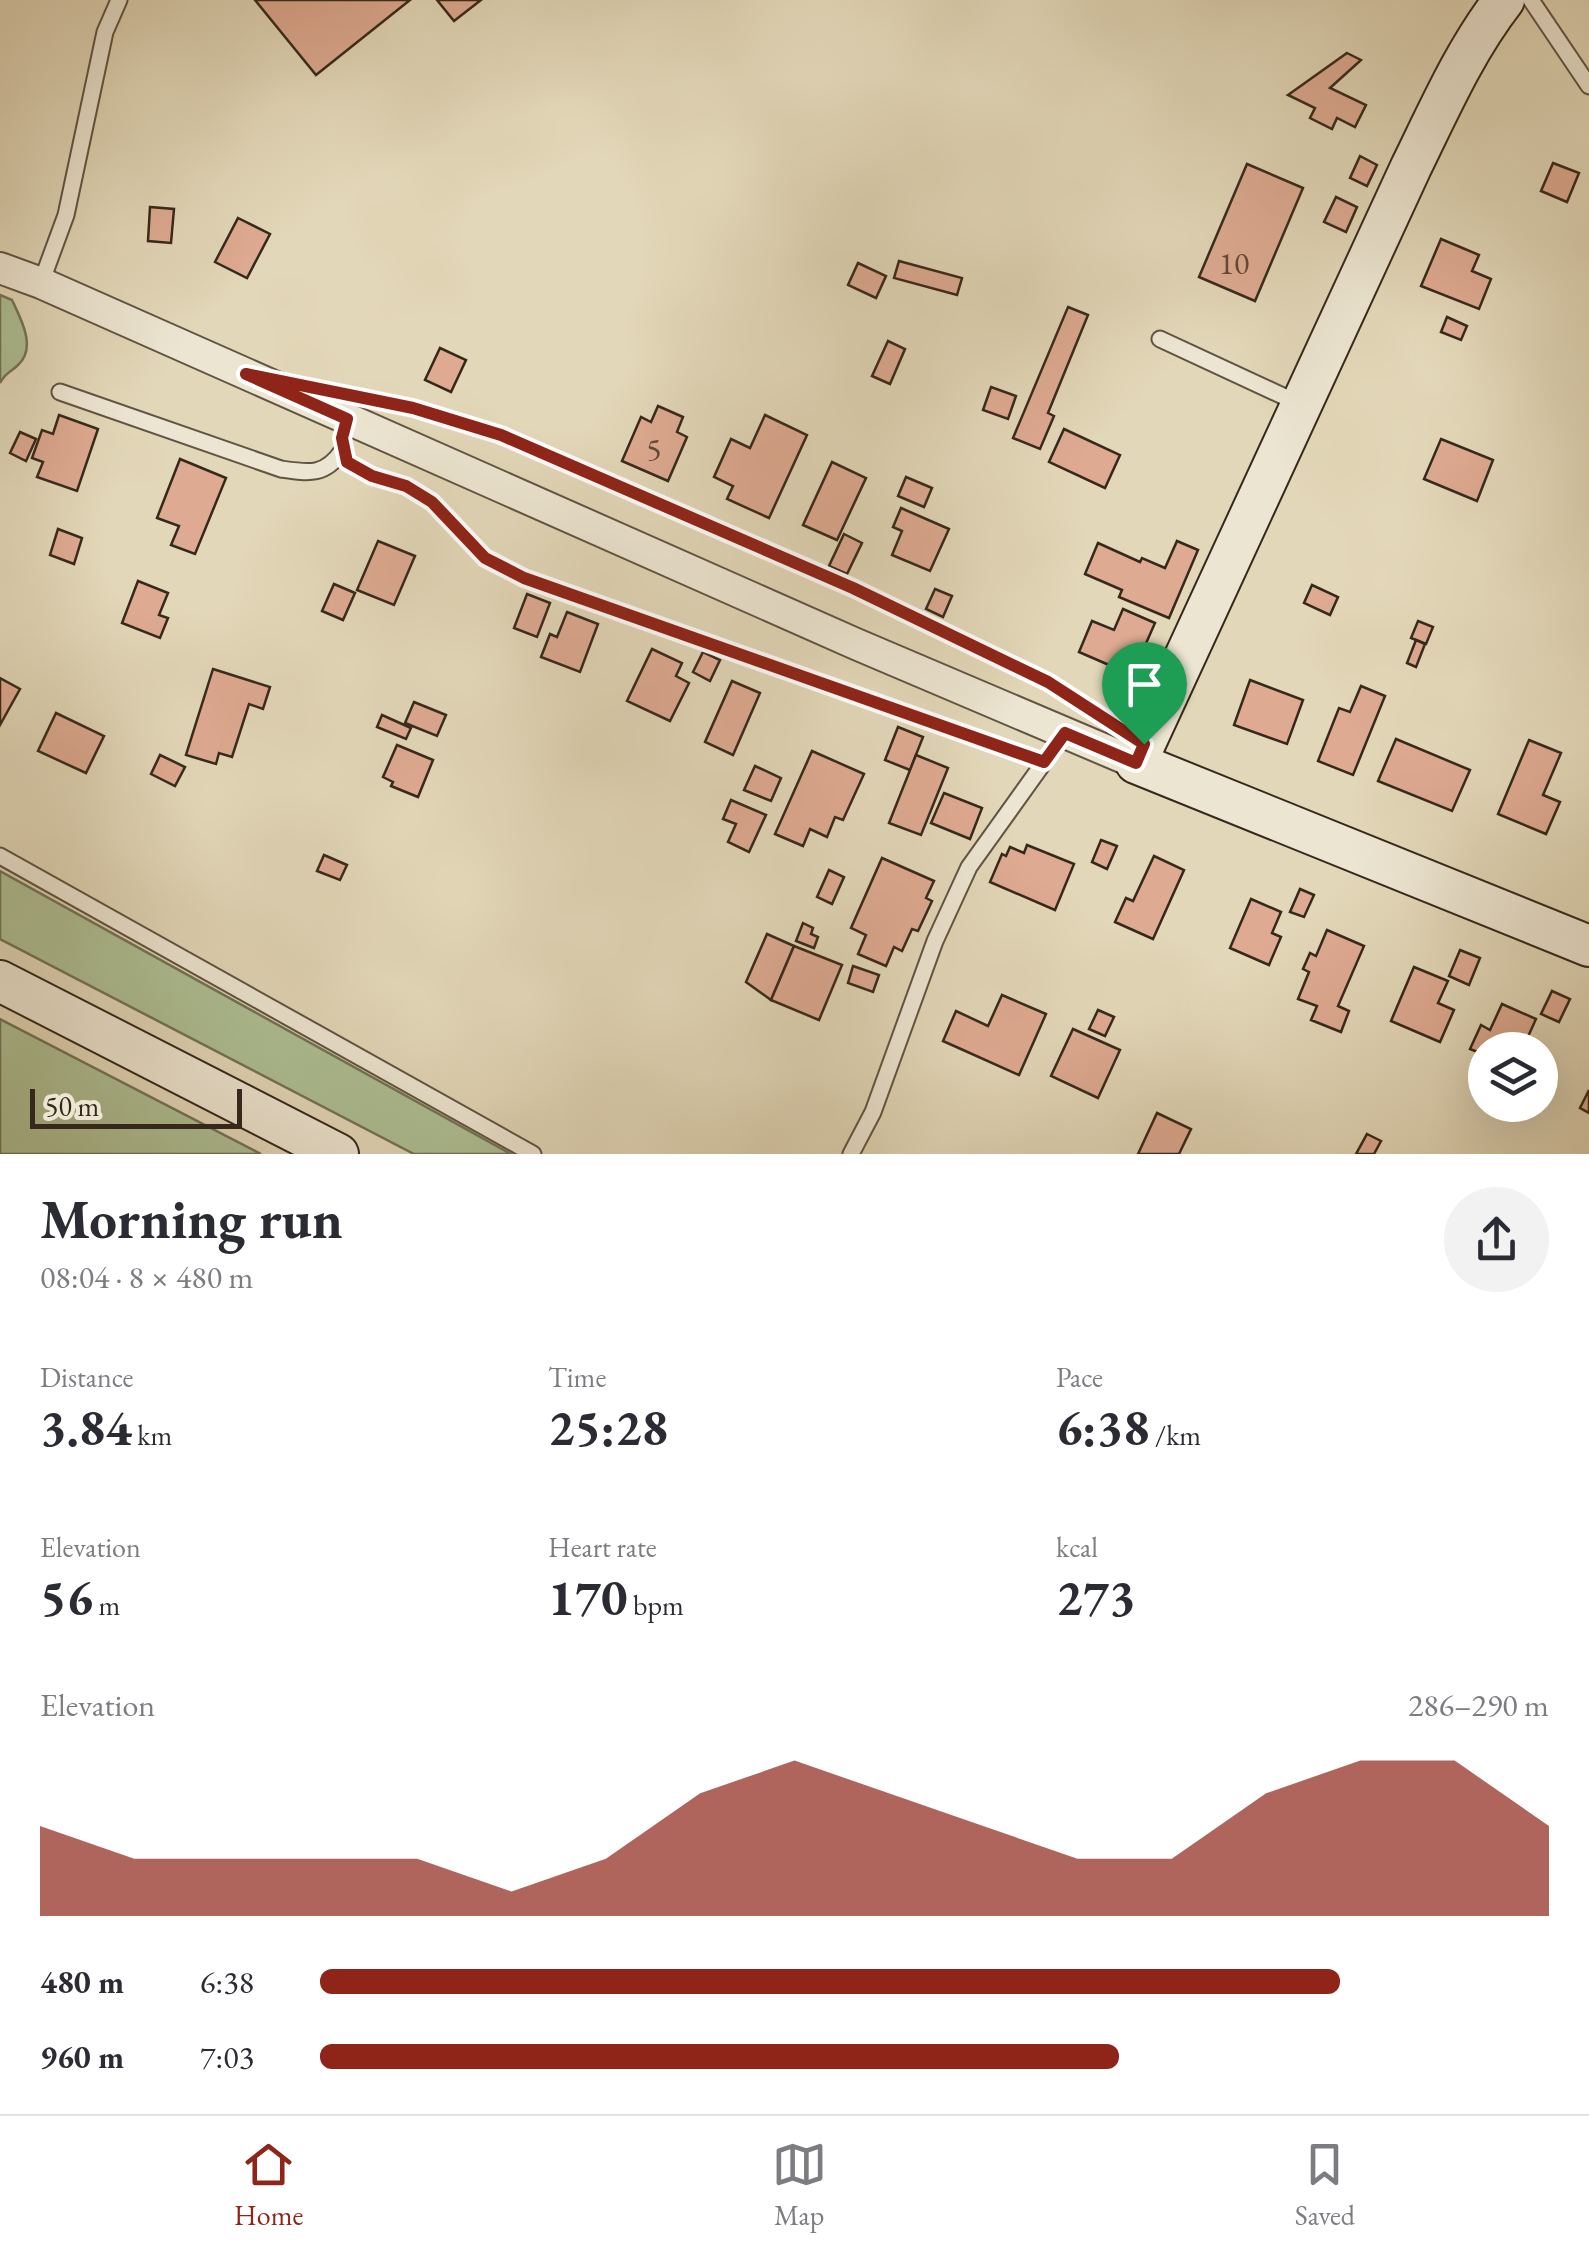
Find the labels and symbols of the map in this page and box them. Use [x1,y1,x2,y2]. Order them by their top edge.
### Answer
house number: 10 [1219,242,1249,284]
house number: 5 [646,428,662,470]
pin [1102,642,1187,745]
scale bar [30,1084,242,1128]

